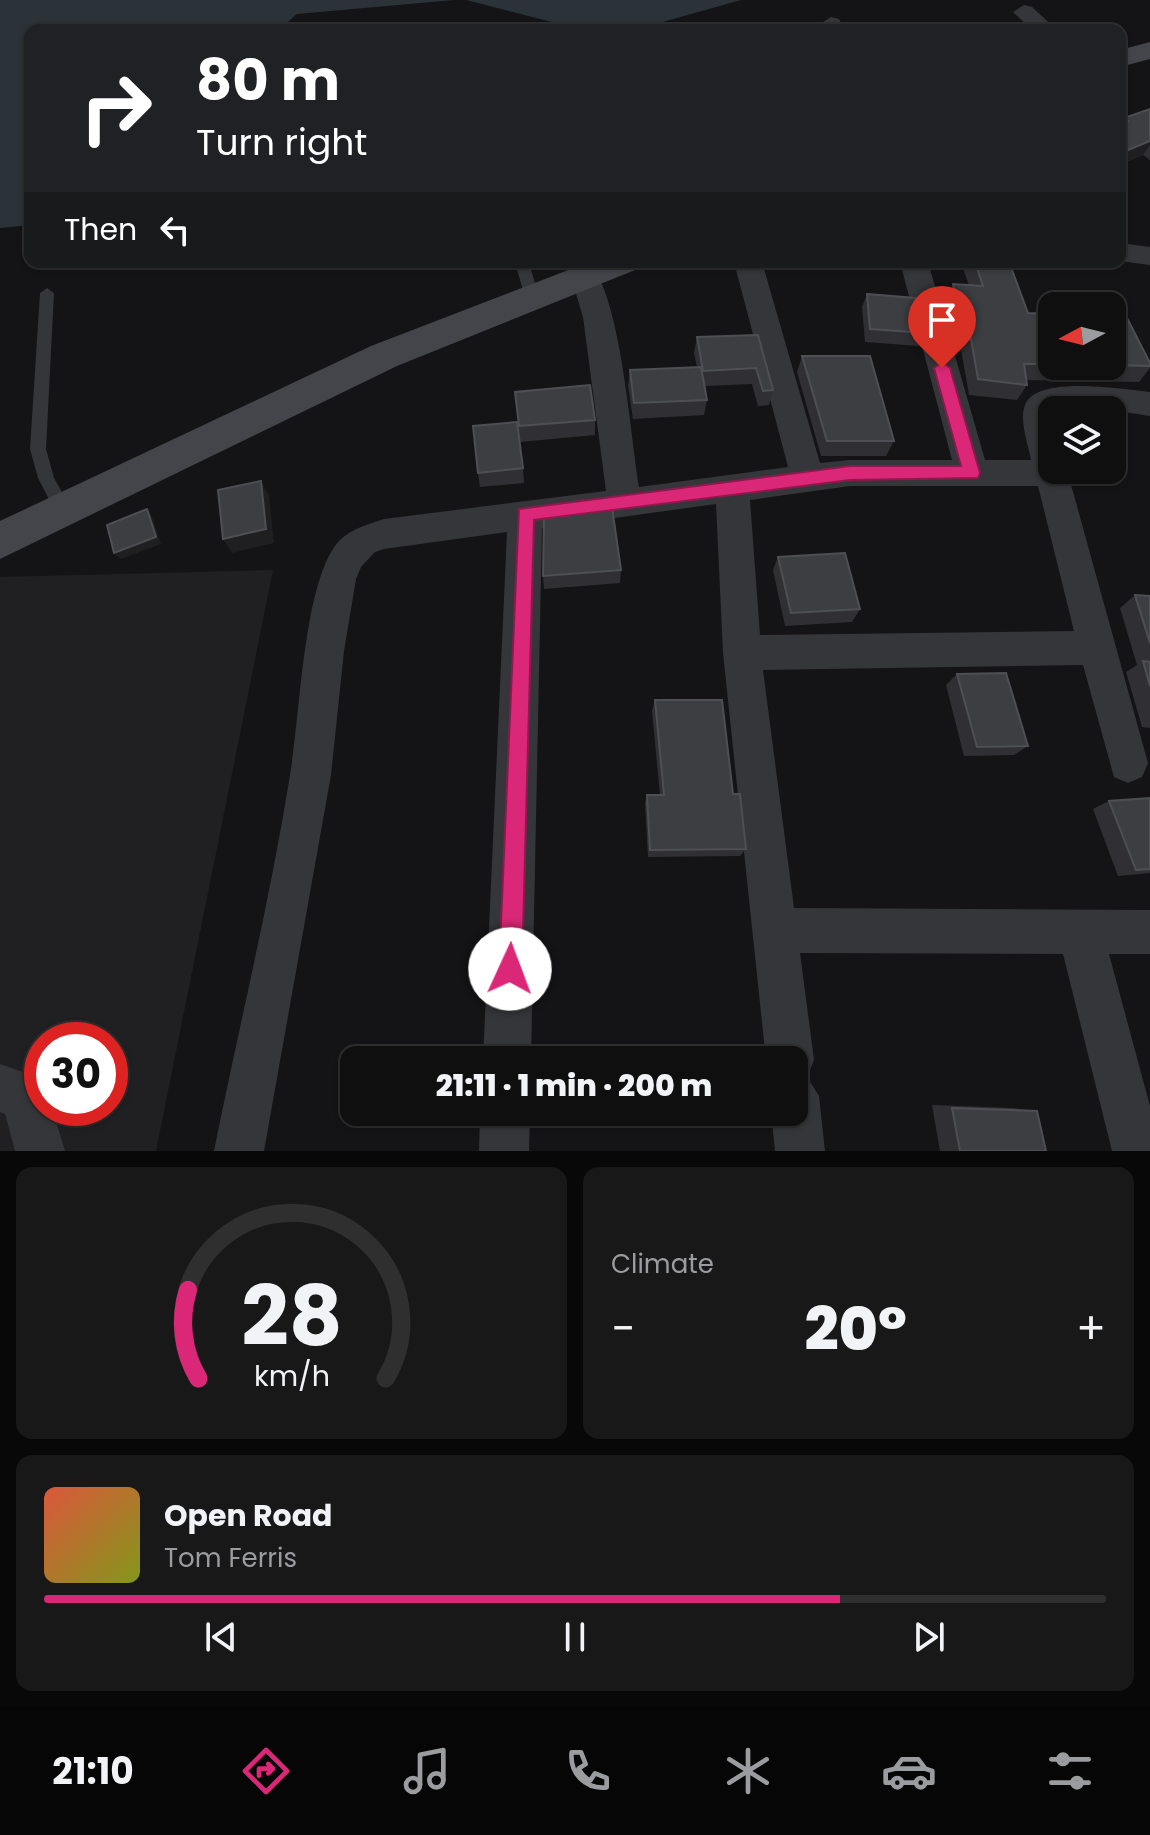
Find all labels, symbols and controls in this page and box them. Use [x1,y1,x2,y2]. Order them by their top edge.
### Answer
text: 80 m [196,41,340,120]
icon: right [64,56,168,160]
text: Turn right [196,117,367,168]
text: Then [64,208,137,251]
icon: left [153,208,197,252]
pin [908,286,976,368]
north arrow [1038,292,1126,380]
map controls [1038,292,1126,484]
icon: arrive [920,298,964,342]
button: layers [1038,396,1126,484]
position arrow [468,927,552,1011]
speed limit sign: 30 [24,1022,128,1126]
text: 21:11 · 1 min · 200 m [436,1064,712,1107]
text: Climate [611,1246,714,1282]
text: 28 [241,1258,342,1374]
text: 20° [804,1287,907,1371]
text: − [611,1298,635,1359]
text: + [1076,1298,1106,1359]
text: km/h [253,1356,330,1396]
text: Open Road [164,1494,332,1537]
text: Tom Ferris [164,1540,297,1576]
icon: previous [199,1615,243,1659]
icon: pause [553,1615,597,1659]
icon: next [907,1615,951,1659]
icon: directions [238,1743,294,1799]
icon: music [399,1743,455,1799]
icon: phone [560,1743,616,1799]
icon: climate [720,1743,776,1799]
icon: car [881,1743,937,1799]
icon: filters [1042,1743,1098,1799]
text: 21:10 [52,1746,134,1797]

